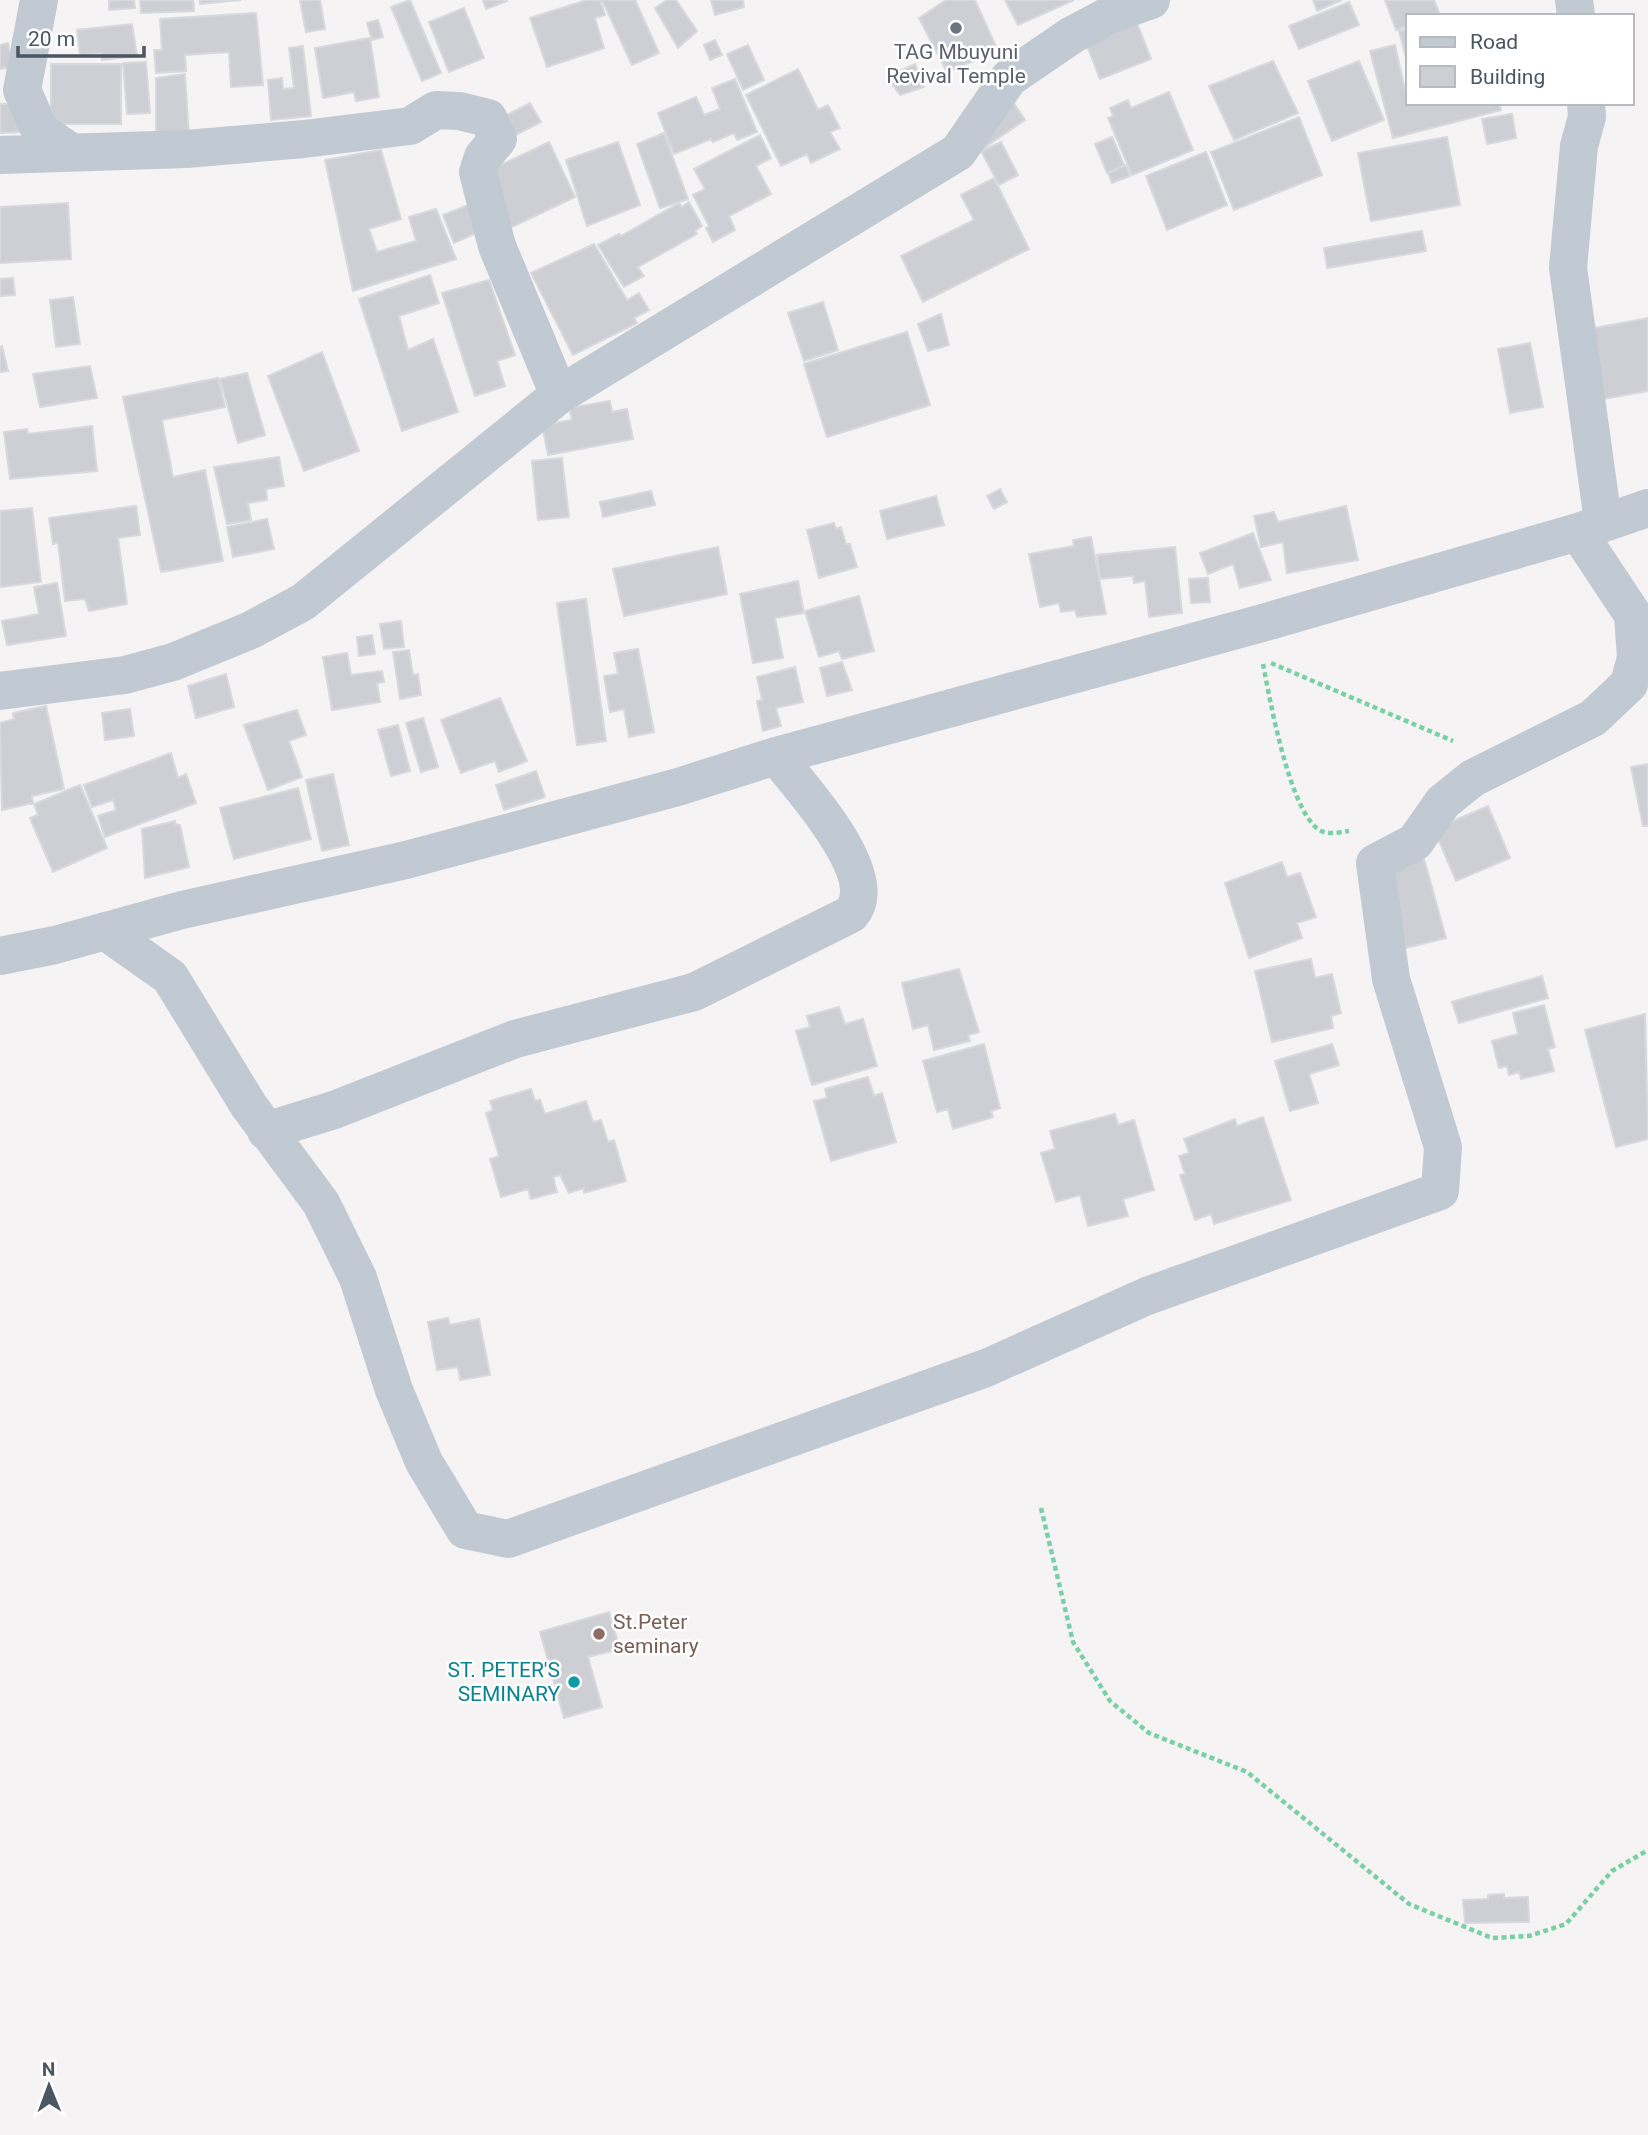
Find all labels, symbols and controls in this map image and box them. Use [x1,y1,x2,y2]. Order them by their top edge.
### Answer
scale bar [18,14,144,58]
legend [1406,14,1634,105]
marker: TAG Mbuyuni Revival Temple [948,20,964,36]
text: 20 m [28,27,75,51]
text: Road [1470,30,1518,54]
place label: TAG Mbuyuni Revival Temple [886,40,1026,88]
text: Building [1470,65,1545,89]
place label: St.Peter seminary [613,1610,699,1658]
marker: St.Peter seminary [591,1626,607,1642]
place label: ST. PETER'S SEMINARY [448,1658,560,1706]
marker: ST. PETER'S SEMINARY [566,1674,582,1690]
north arrow [14,2051,84,2121]
text: N [42,2058,56,2081]

